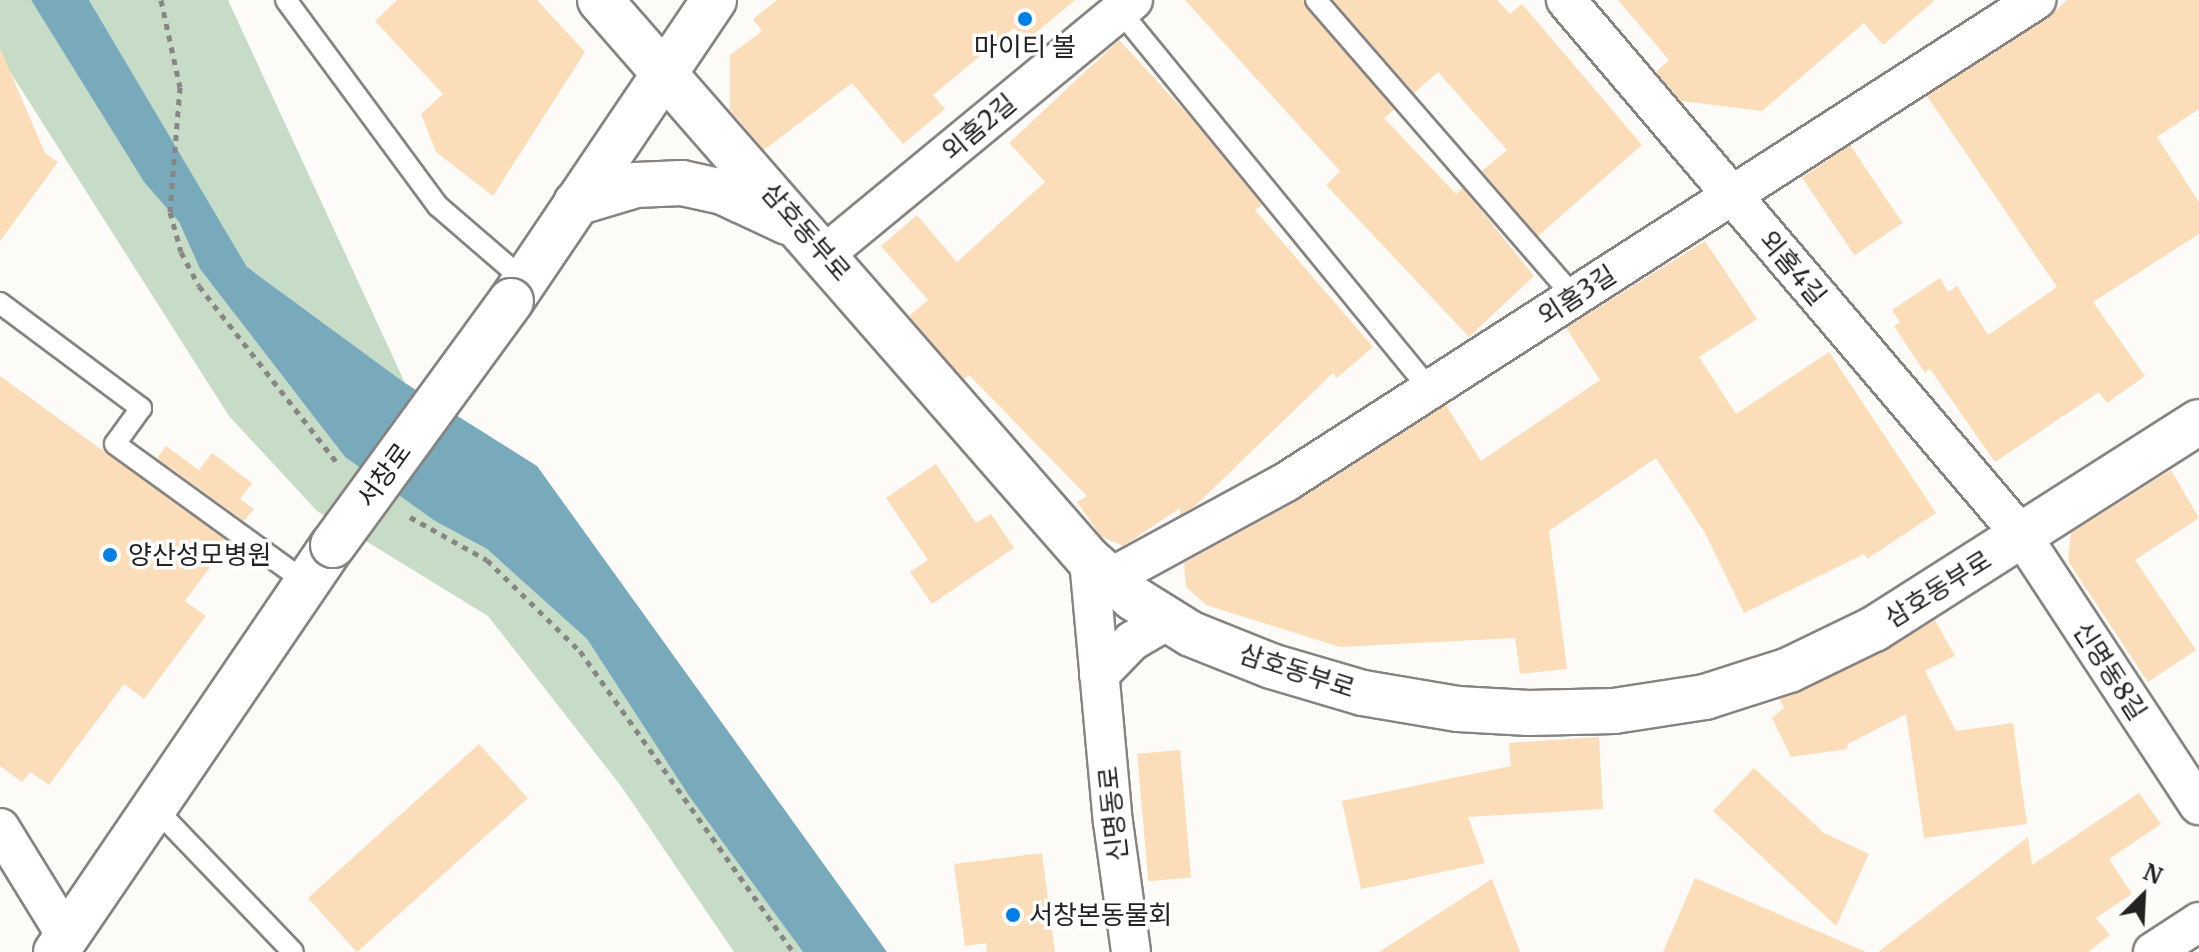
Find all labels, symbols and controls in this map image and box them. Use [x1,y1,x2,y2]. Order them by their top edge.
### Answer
marker: 마이티 볼 [1016,10,1034,28]
place label: 마이티 볼 [974,31,1076,63]
street label: 외홈2길 [936,87,1022,167]
street label: 삼호동부로 [755,177,857,287]
street label: 외홈4길 [1753,224,1833,312]
street label: 외홈3길 [1532,258,1622,332]
street label: 서창로 [350,437,418,513]
place label: 양산성모병원 [128,539,272,571]
marker: 양산성모병원 [99,544,121,566]
street label: 삼호동부로 [1879,544,1997,634]
street label: 신명동8길 [2067,616,2153,726]
street label: 삼호동부로 [1235,638,1359,704]
street label: 신명동로 [1092,765,1134,863]
north arrow [2103,856,2183,936]
text: N [2139,858,2166,890]
place label: 서창본동물회 [1029,899,1173,931]
marker: 서창본동물회 [1004,906,1022,924]

